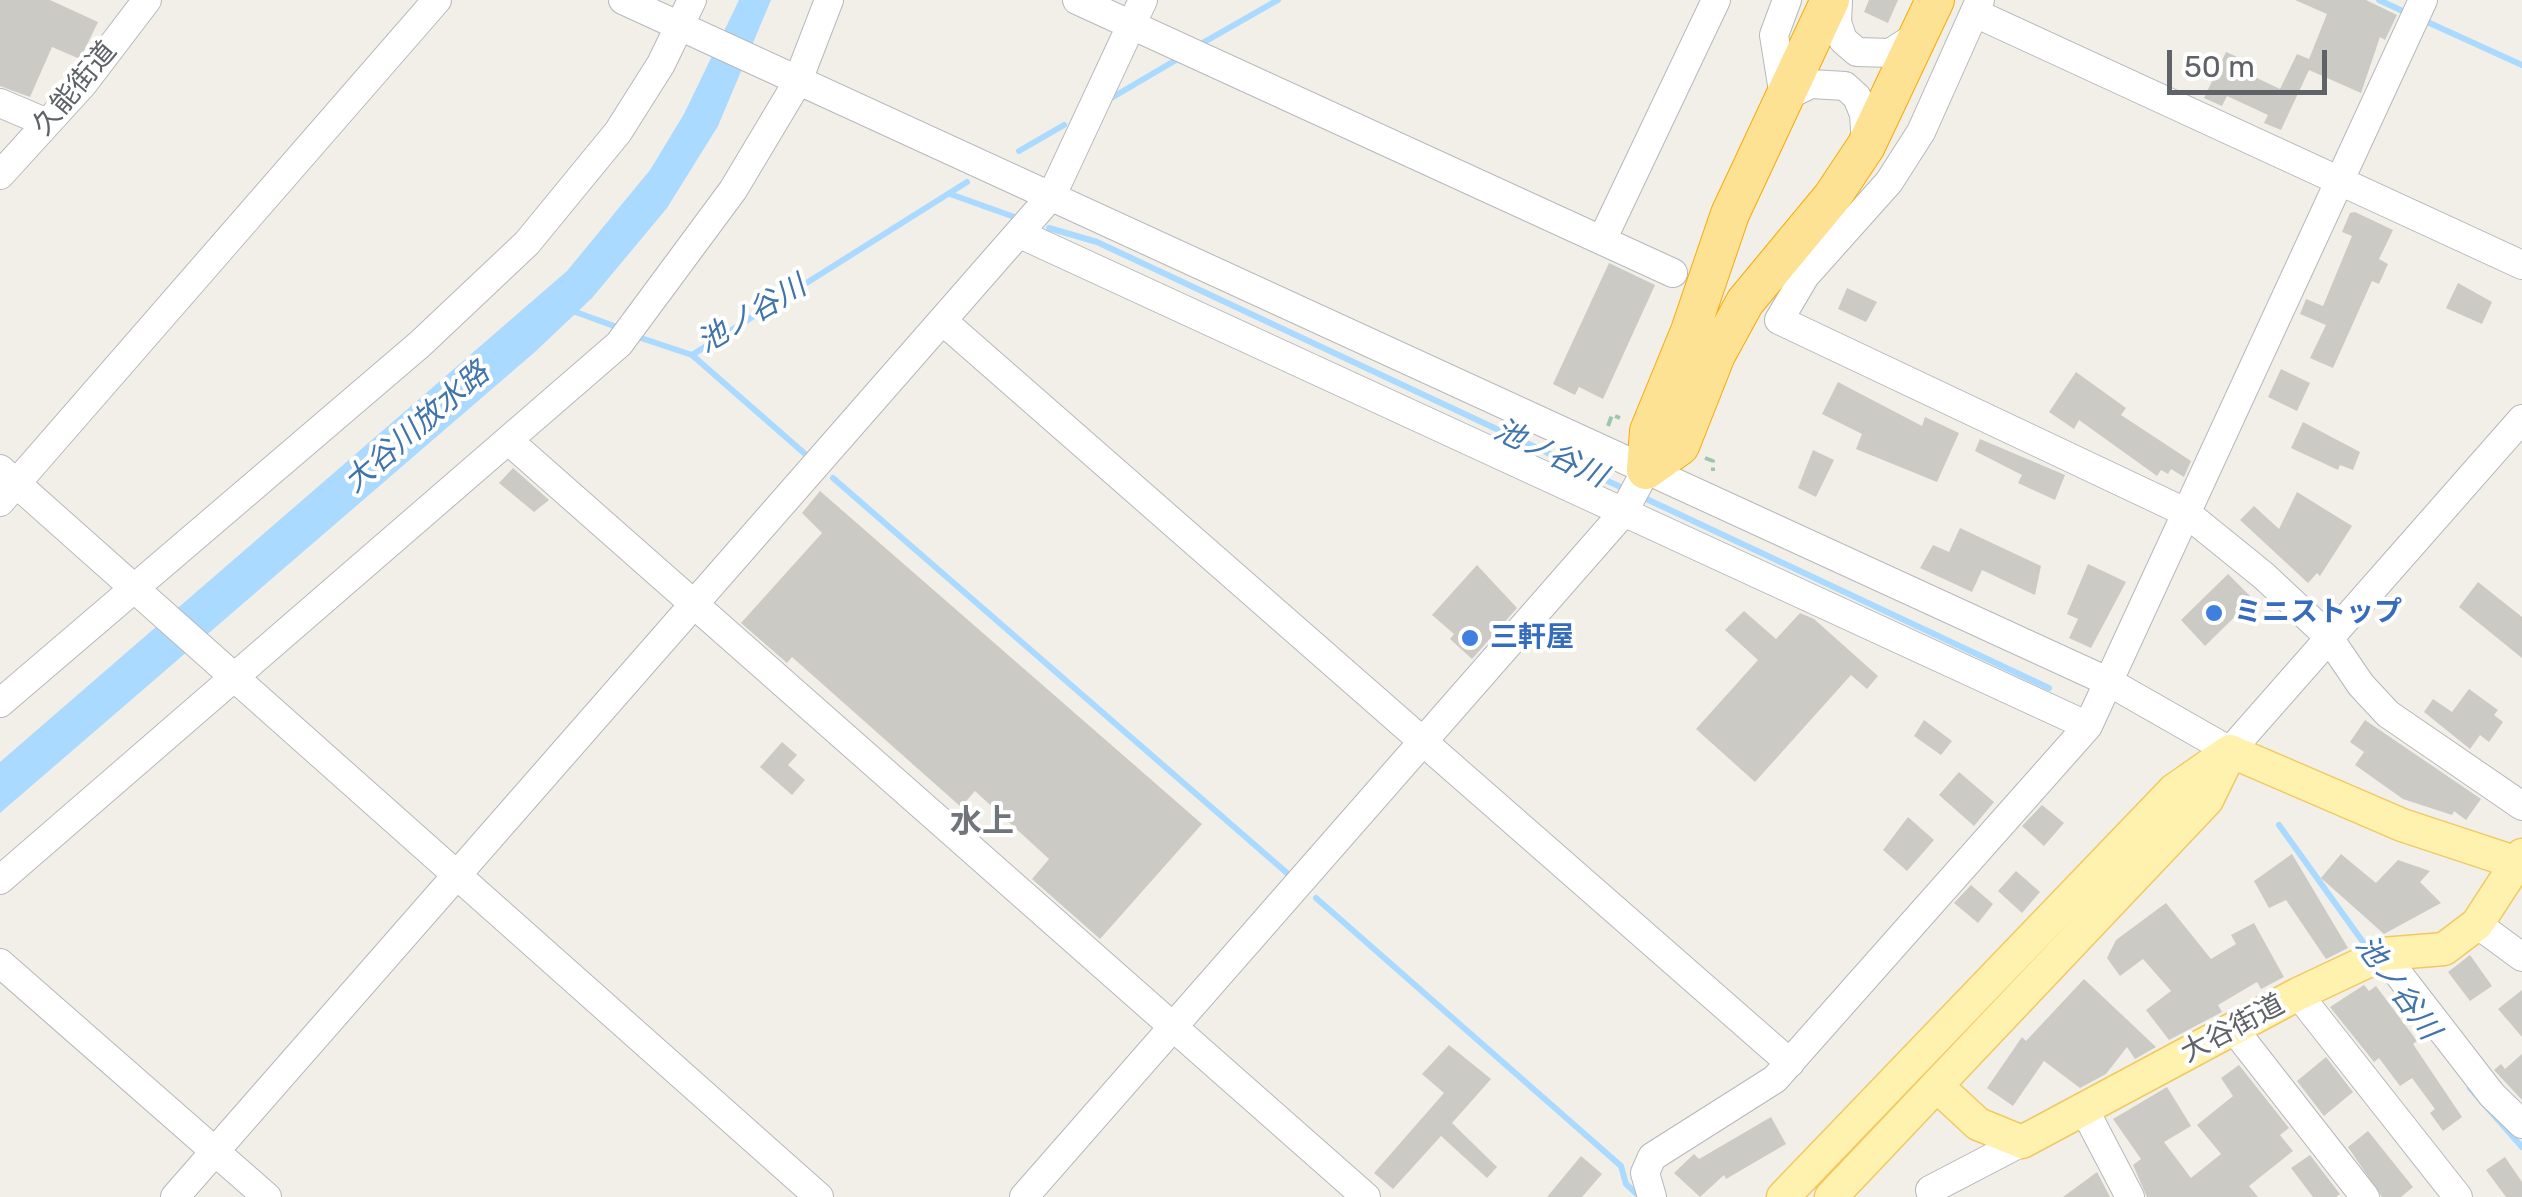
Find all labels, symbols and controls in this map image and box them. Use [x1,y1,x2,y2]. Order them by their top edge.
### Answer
scale bar [2172,30,2332,92]
street label: 久能街道 [26,35,124,143]
text: 50 m [2184,49,2255,85]
water label: 池ノ谷川 [691,269,813,361]
water label: 大谷川放水路 [337,355,497,501]
water label: 池ノ谷川 [1488,412,1612,496]
place label: ミニストップ [2234,596,2402,630]
marker: ミニストップ [2203,602,2225,624]
place label: 三軒屋 [1490,621,1574,655]
marker: 三軒屋 [1459,627,1481,649]
district label: 水上 [950,804,1014,842]
water label: 池ノ谷川 [2347,929,2447,1047]
street label: 大谷街道 [2176,988,2290,1070]

